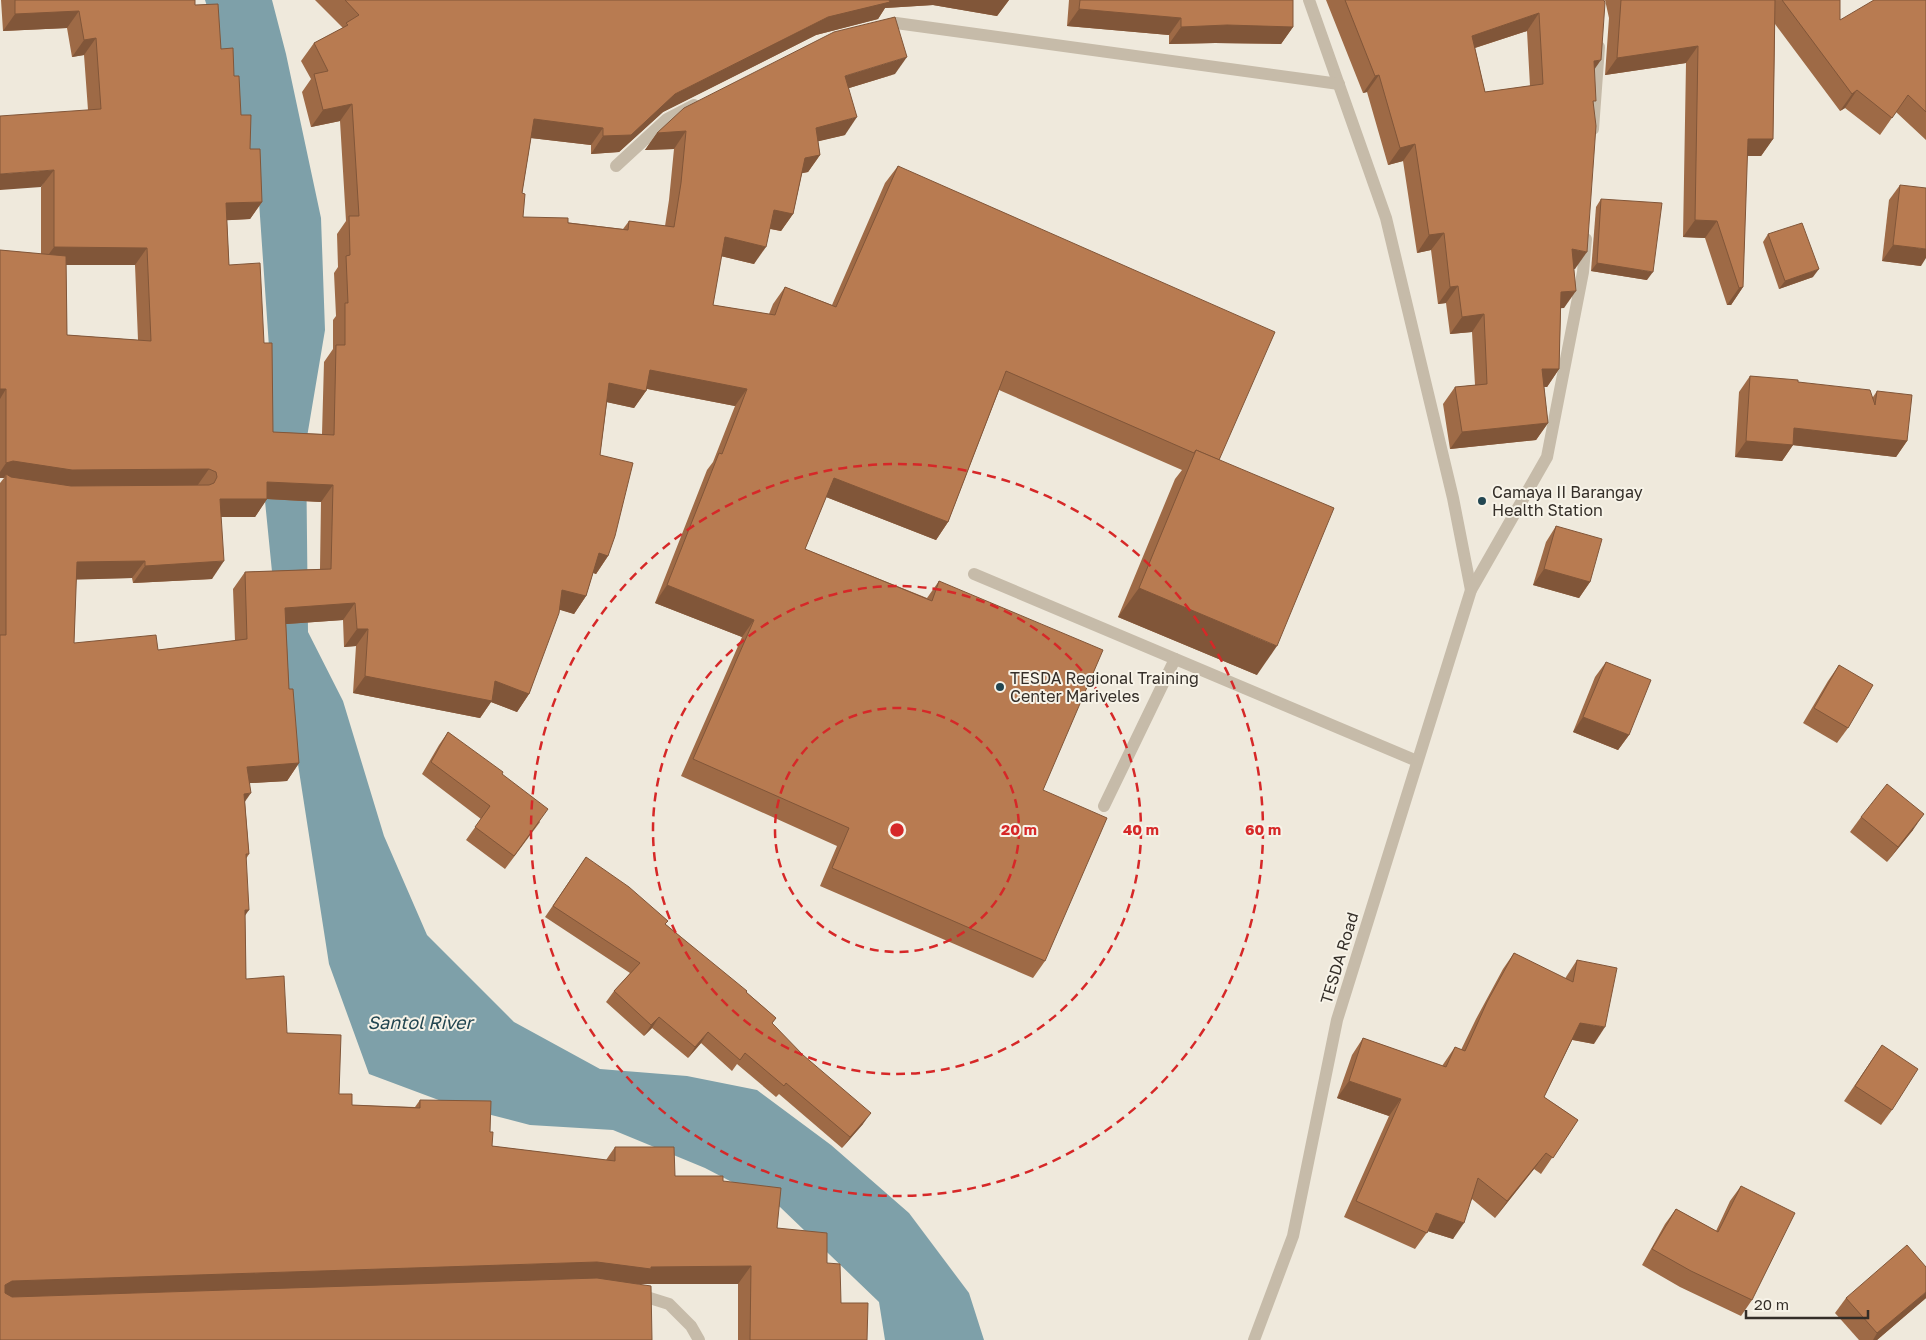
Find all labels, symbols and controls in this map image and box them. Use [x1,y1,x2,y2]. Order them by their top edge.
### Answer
place label: Camaya II Barangay Health Station [1492,482,1643,520]
marker: Camaya II Barangay Health Station [1476,495,1488,507]
place label: TESDA Regional Training Center Mariveles [1010,668,1199,706]
marker: TESDA Regional Training Center Mariveles [994,681,1006,693]
text: 20 m [1001,820,1037,838]
text: 40 m [1123,820,1159,838]
text: 60 m [1245,820,1281,838]
centre of rings [888,821,906,839]
street label: TESDA Road [1316,910,1362,1006]
water label: Santol River [367,1011,476,1033]
scale bar [1746,1288,1868,1320]
text: 20 m [1754,1295,1789,1313]

